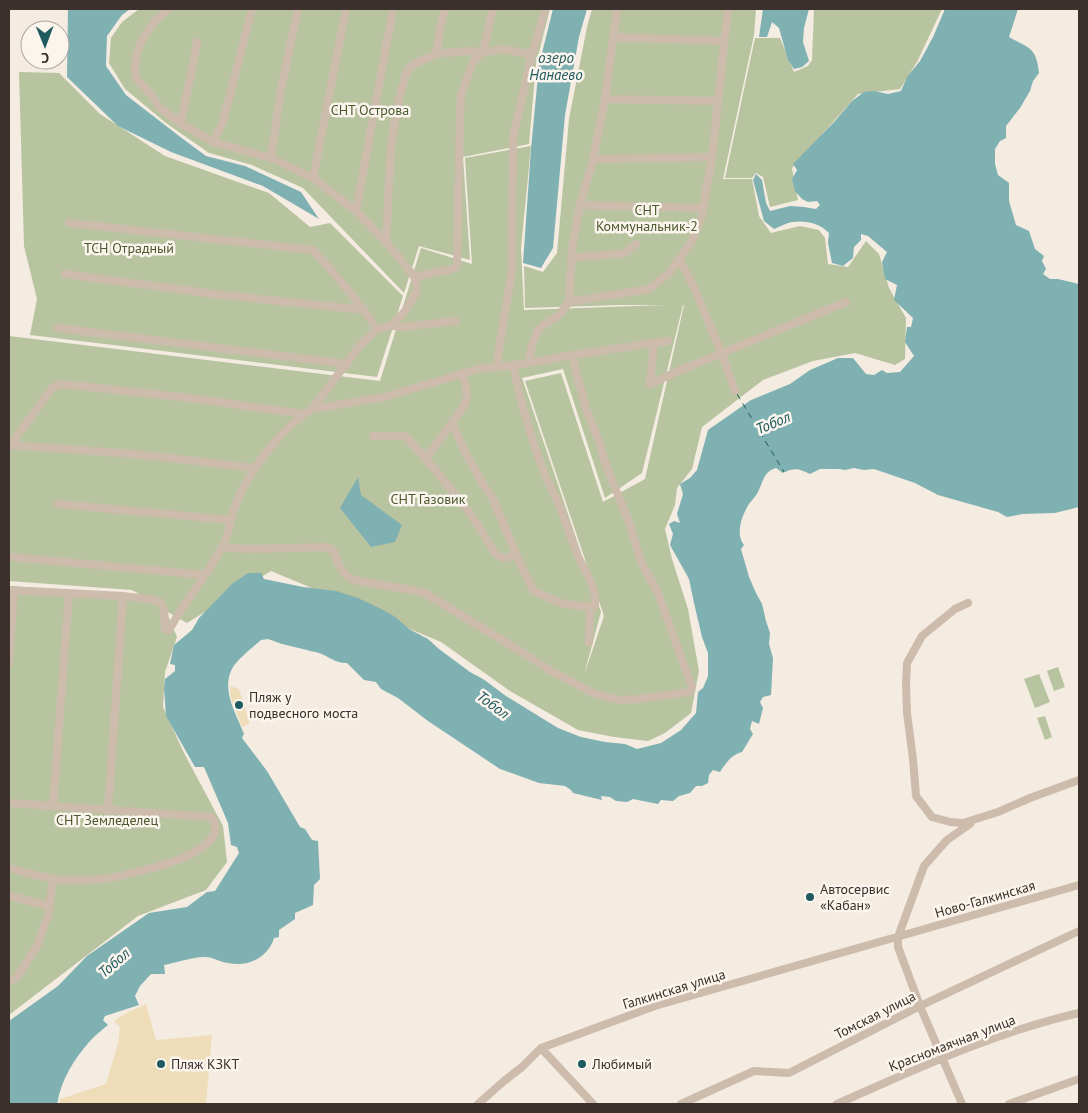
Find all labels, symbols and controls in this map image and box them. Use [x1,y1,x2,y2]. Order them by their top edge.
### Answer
north arrow [20,20,70,70]
water label: озеро Нанаево [529,48,583,84]
text: С [41,49,49,67]
park label: СНТ Острова [331,101,409,119]
park label: СНТ Коммунальник-2 [596,201,698,235]
park label: ТСН Отрадный [84,239,174,257]
water label: Тобол [753,407,794,438]
park label: СНТ Газовик [391,490,466,508]
water label: Тобол [473,686,514,723]
place label: Пляж у подвесного моста [249,688,358,722]
marker: Пляж у подвесного моста [233,699,245,711]
park label: СНТ Земледелец [56,811,158,829]
street label: Ново-Галкинская [933,876,1037,922]
place label: Автосервис «Кабан» [820,880,890,914]
marker: Автосервис «Кабан» [804,891,816,903]
water label: Тобол [94,943,134,982]
street label: Галкинская улица [620,965,728,1013]
street label: Томская улица [831,987,919,1043]
street label: Красномаячная улица [886,1010,1018,1075]
place label: Пляж КЗКТ [171,1055,239,1073]
place label: Любимый [591,1055,652,1073]
marker: Пляж КЗКТ [155,1058,167,1070]
marker: Любимый [576,1058,588,1070]

